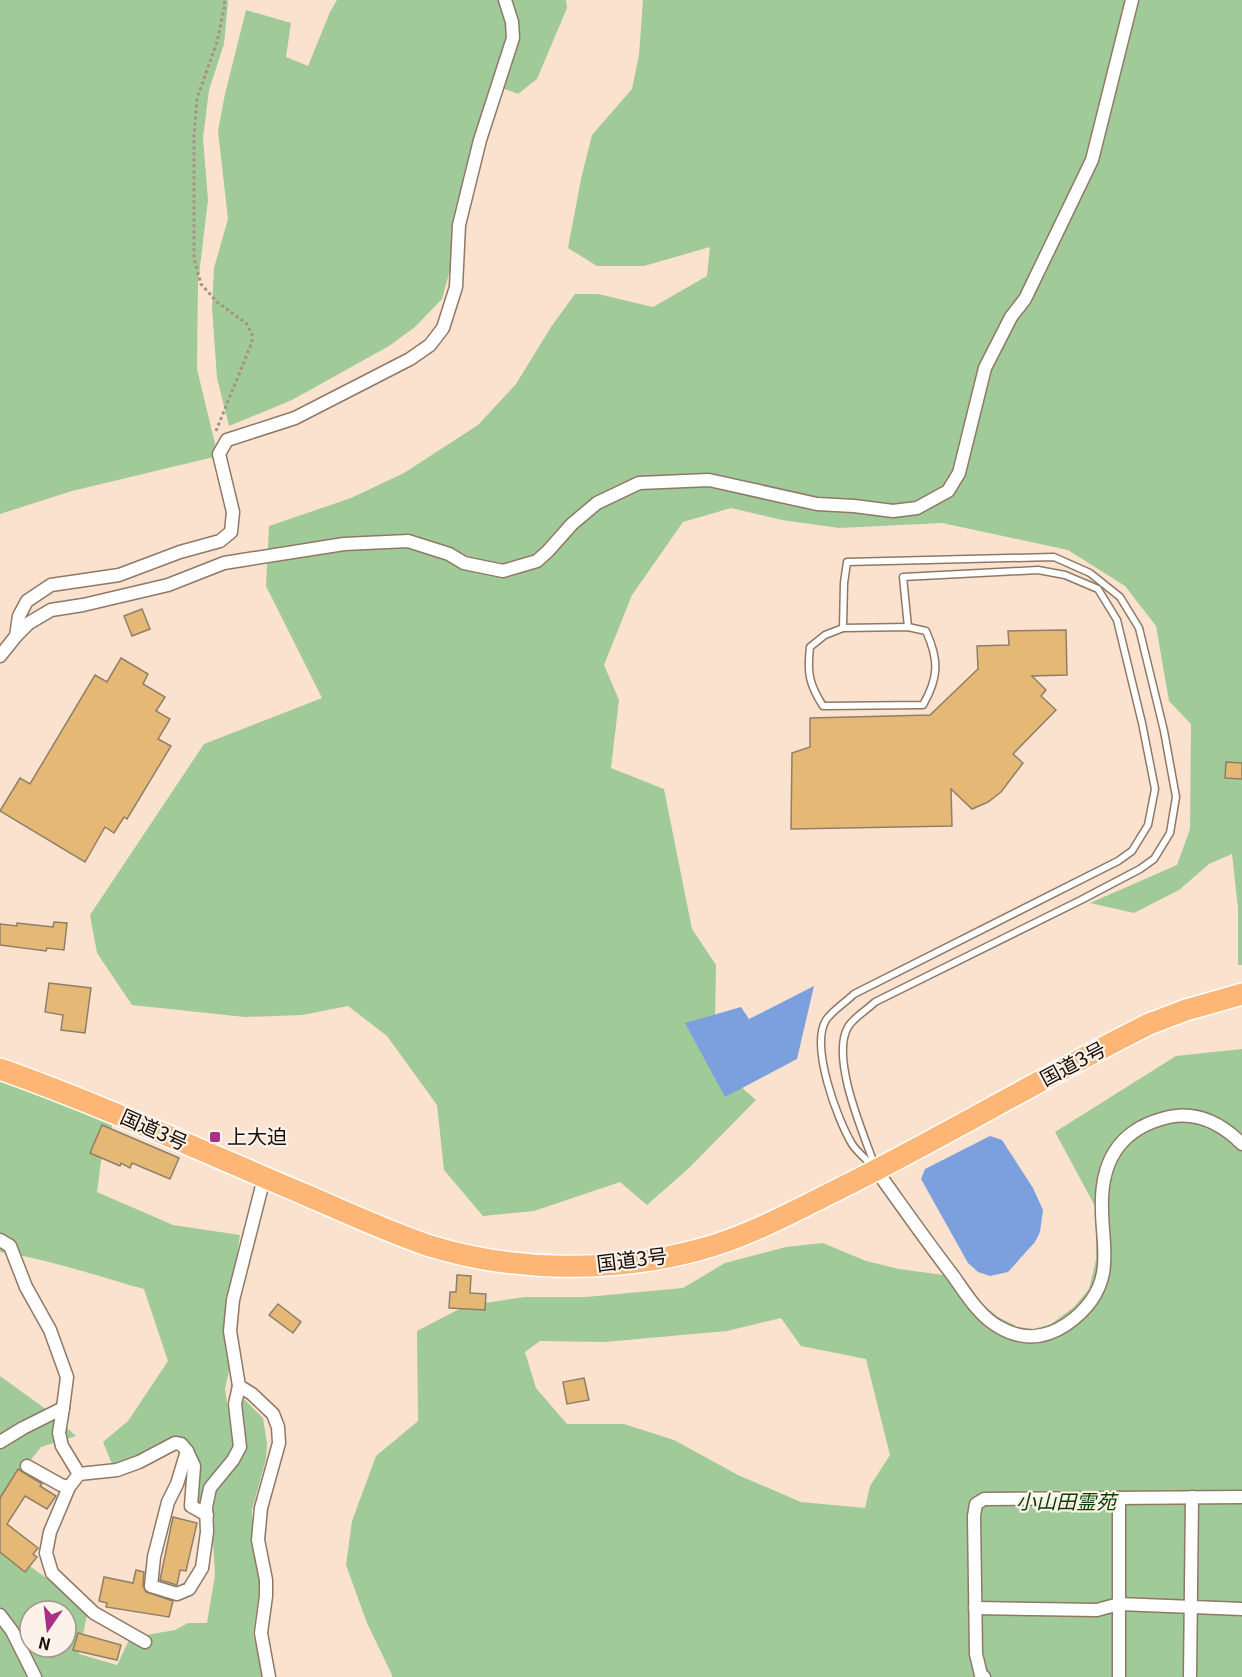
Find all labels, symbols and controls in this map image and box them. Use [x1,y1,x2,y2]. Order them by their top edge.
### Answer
street label: 国道3号 [1034,1033,1110,1092]
street label: 国道3号 [116,1101,193,1156]
place label: 上大迫 [227,1121,287,1150]
marker: 上大迫 [208,1130,222,1144]
street label: 国道3号 [595,1240,669,1277]
park label: 小山田霊苑 [1016,1486,1119,1515]
north arrow [18,1599,78,1659]
text: N [35,1631,53,1658]

